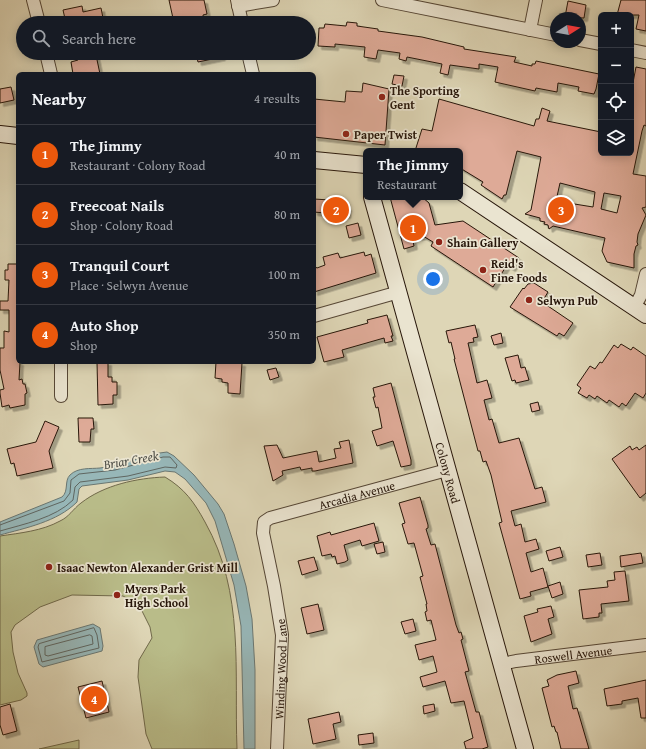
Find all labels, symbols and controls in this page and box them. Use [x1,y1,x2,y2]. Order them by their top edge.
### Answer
north arrow [550,12,586,48]
map controls [598,12,634,156]
button: + [598,12,634,48]
search box [16,16,316,60]
icon: search [30,27,52,49]
text: Search here [62,28,136,49]
button: − [598,48,634,84]
place label: The Sporting Gent [390,82,460,113]
button: locate [598,84,634,120]
text: Nearby [32,86,86,111]
text: 4 results [254,89,300,108]
marker: The Sporting Gent [377,92,387,102]
button: layers [598,120,634,156]
place label: Paper Twist [354,126,418,143]
marker: Paper Twist [341,129,351,139]
text: The Jimmy [70,135,142,156]
text: 1 [42,145,48,164]
text: 40 m [274,145,300,164]
popup [363,148,463,200]
text: The Jimmy [377,154,449,175]
text: Restaurant · Colony Road [70,156,205,175]
text: Restaurant [377,175,437,194]
text: Freecoat Nails [70,195,164,216]
pin: 2 [323,195,349,225]
pin: 3 [548,195,574,225]
text: 2 [42,205,48,224]
text: 80 m [274,205,300,224]
pin: 1 [400,213,426,243]
text: Shop · Colony Road [70,216,173,235]
place label: Shain Gallery [447,234,519,251]
marker: Shain Gallery [434,237,444,247]
text: Tranquil Court [70,255,169,276]
place label: Reid's Fine Foods [491,255,547,286]
text: 3 [42,265,48,284]
text: 100 m [268,265,300,284]
marker: Reid's Fine Foods [478,265,488,275]
your location [423,269,443,289]
text: Place · Selwyn Avenue [70,276,188,295]
place label: Selwyn Pub [537,292,598,309]
marker: Selwyn Pub [524,295,534,305]
text: Auto Shop [70,315,138,336]
text: 4 [42,325,48,344]
text: 350 m [268,325,300,344]
text: Shop [70,336,97,355]
street label: Colony Road [432,440,465,506]
water label: Briar Creek [101,446,160,474]
street label: Arcadia Avenue [317,476,397,513]
place label: Isaac Newton Alexander Grist Mill [57,559,238,576]
marker: Isaac Newton Alexander Grist Mill [44,562,54,572]
place label: Myers Park High School [125,580,189,611]
marker: Myers Park High School [112,590,122,600]
street label: Winding Wood Lane [270,617,291,720]
street label: Roswell Avenue [533,641,613,667]
pin: 4 [81,684,107,714]

